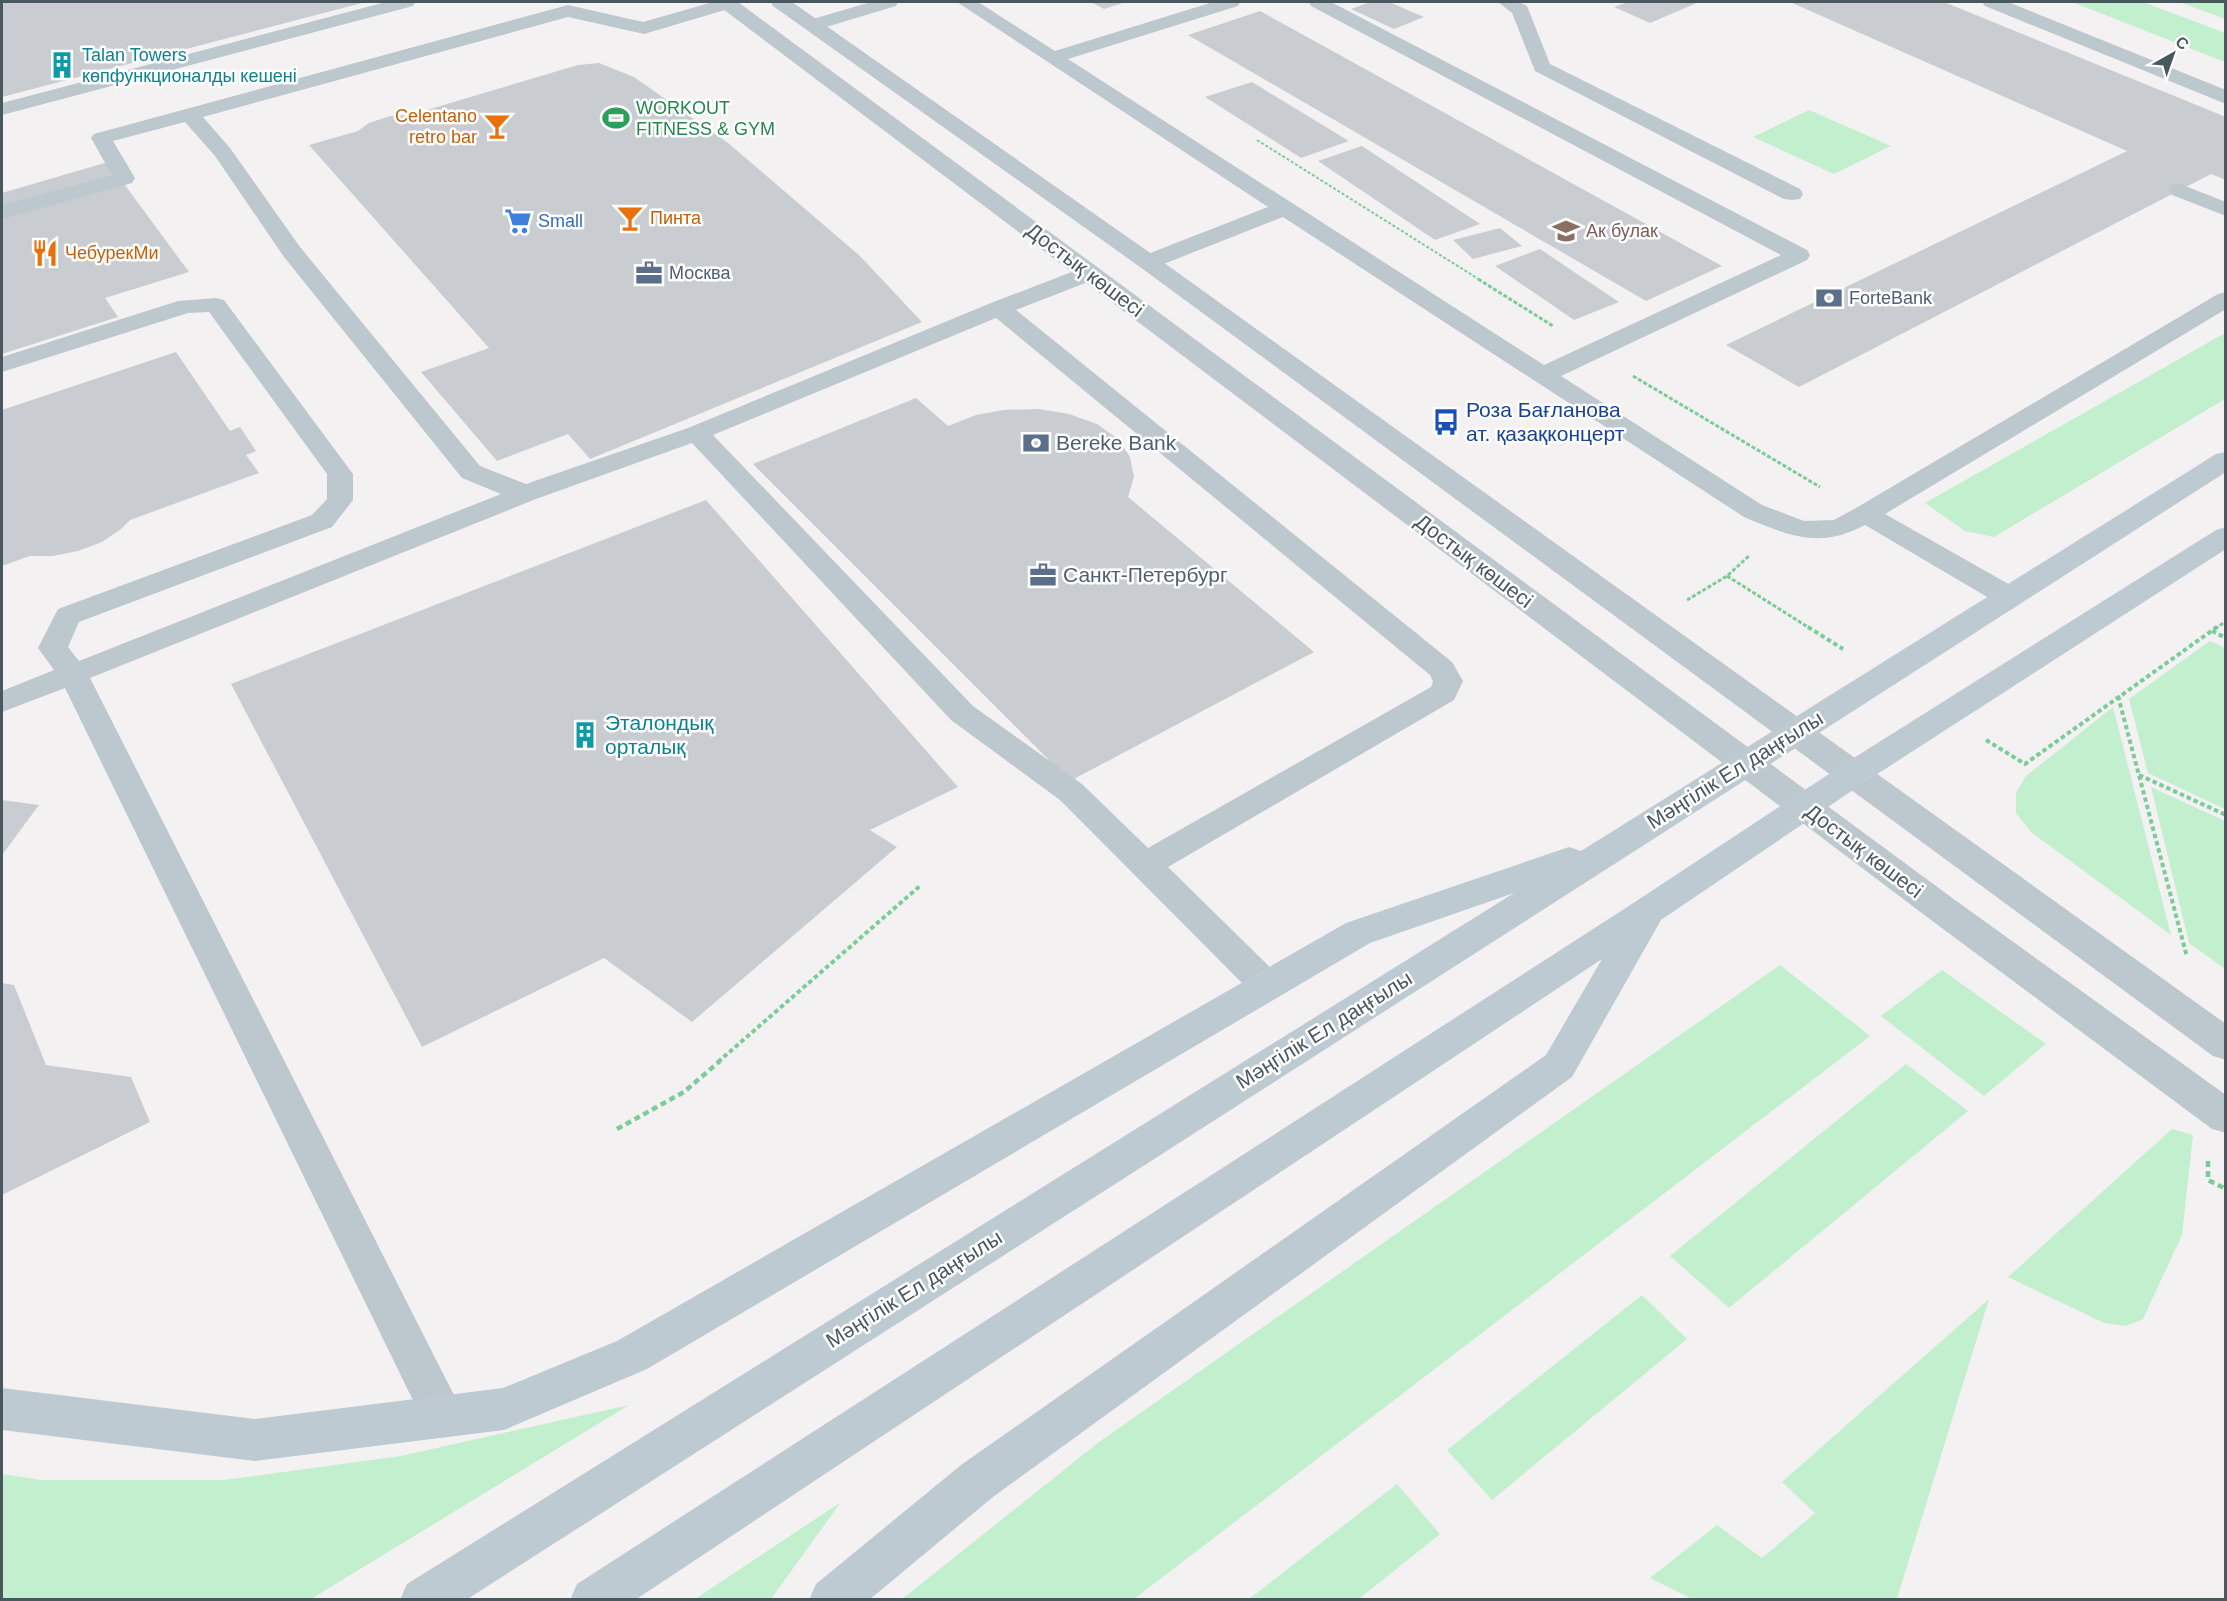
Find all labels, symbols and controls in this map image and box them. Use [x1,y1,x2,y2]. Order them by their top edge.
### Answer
north arrow [2143,24,2203,84]
text: С [2172,33,2193,53]
place label: Talan Towers көпфункционалды кешені [82,45,297,86]
building icon: Talan Towers көпфункционалды кешені [47,50,77,80]
place label: WORKOUT FITNESS & GYM [636,98,775,139]
sports icon: WORKOUT FITNESS & GYM [601,103,631,133]
place label: Celentano retro bar [395,106,477,147]
bar icon: Celentano retro bar [482,111,512,141]
bar icon: Пинта [615,203,645,233]
supermarket icon: Small [503,206,533,236]
place label: Пинта [650,208,702,228]
place label: Small [538,211,583,231]
school or university icon: Ак булак [1551,216,1581,246]
street label: Достық көшесі [1022,218,1149,321]
place label: Ак булак [1586,221,1658,241]
restaurant icon: ЧебурекМи [30,238,60,268]
place label: ЧебурекМи [65,243,158,263]
office icon: Москва [634,258,664,288]
place label: Москва [669,263,731,283]
bank icon: ForteBank [1814,283,1844,313]
place label: ForteBank [1849,288,1933,308]
place label: Роза Бағланова ат. қазақконцерт [1466,398,1625,445]
bus stop icon: Роза Бағланова ат. қазақконцерт [1431,407,1461,437]
bank icon: Bereke Bank [1021,428,1051,458]
place label: Bereke Bank [1056,431,1177,454]
street label: Достық көшесі [1411,509,1538,612]
office icon: Санкт-Петербург [1028,560,1058,590]
place label: Санкт-Петербург [1063,563,1228,586]
street label: Мәңгілік Ел даңғылы [1643,706,1827,833]
place label: Эталондық орталық [605,711,714,758]
building icon: Эталондық орталық [570,720,600,750]
street label: Достық көшесі [1801,799,1928,902]
street label: Мәңгілік Ел даңғылы [1232,966,1416,1093]
street label: Мәңгілік Ел даңғылы [822,1225,1006,1352]

